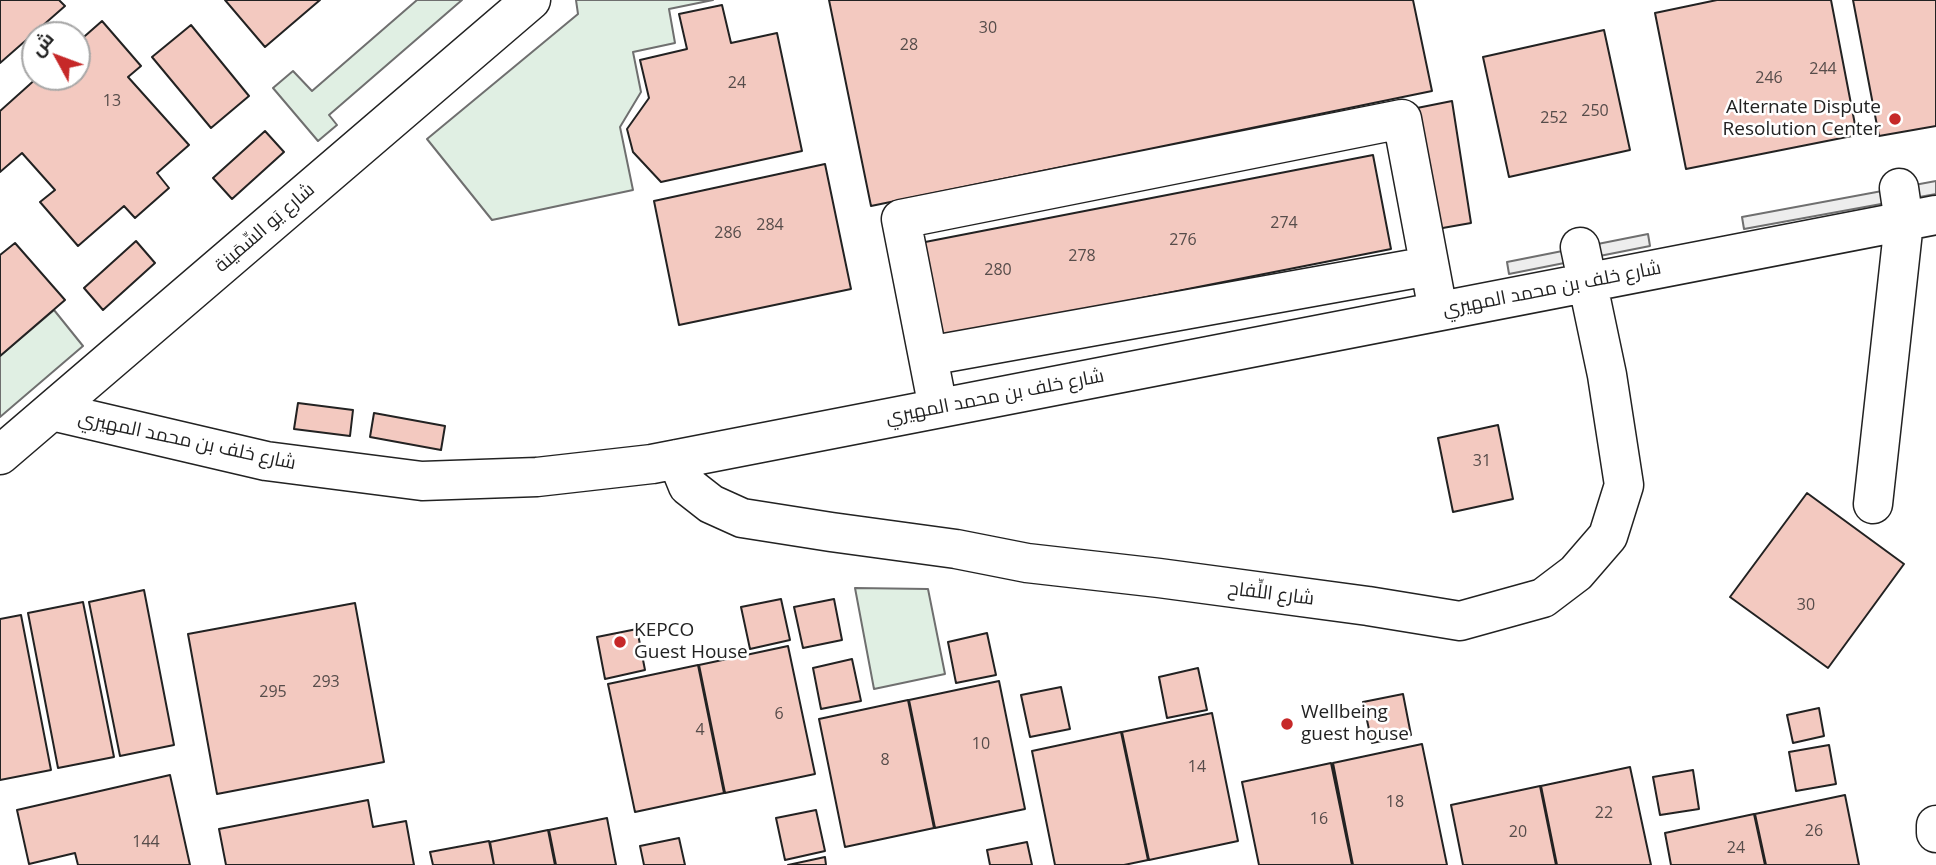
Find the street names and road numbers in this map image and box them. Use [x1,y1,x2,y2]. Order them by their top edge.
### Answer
street label: شارع يَو السِّمَينة [211,179,319,277]
street label: شارع خلف بن محمد المهيري [1441,257,1663,321]
street label: شارع خلف بن محمد المهيري [884,365,1106,429]
street label: شارع خلف بن محمد المهيري [76,407,298,475]
street label: شارع اللِّفاح [1227,577,1315,611]

